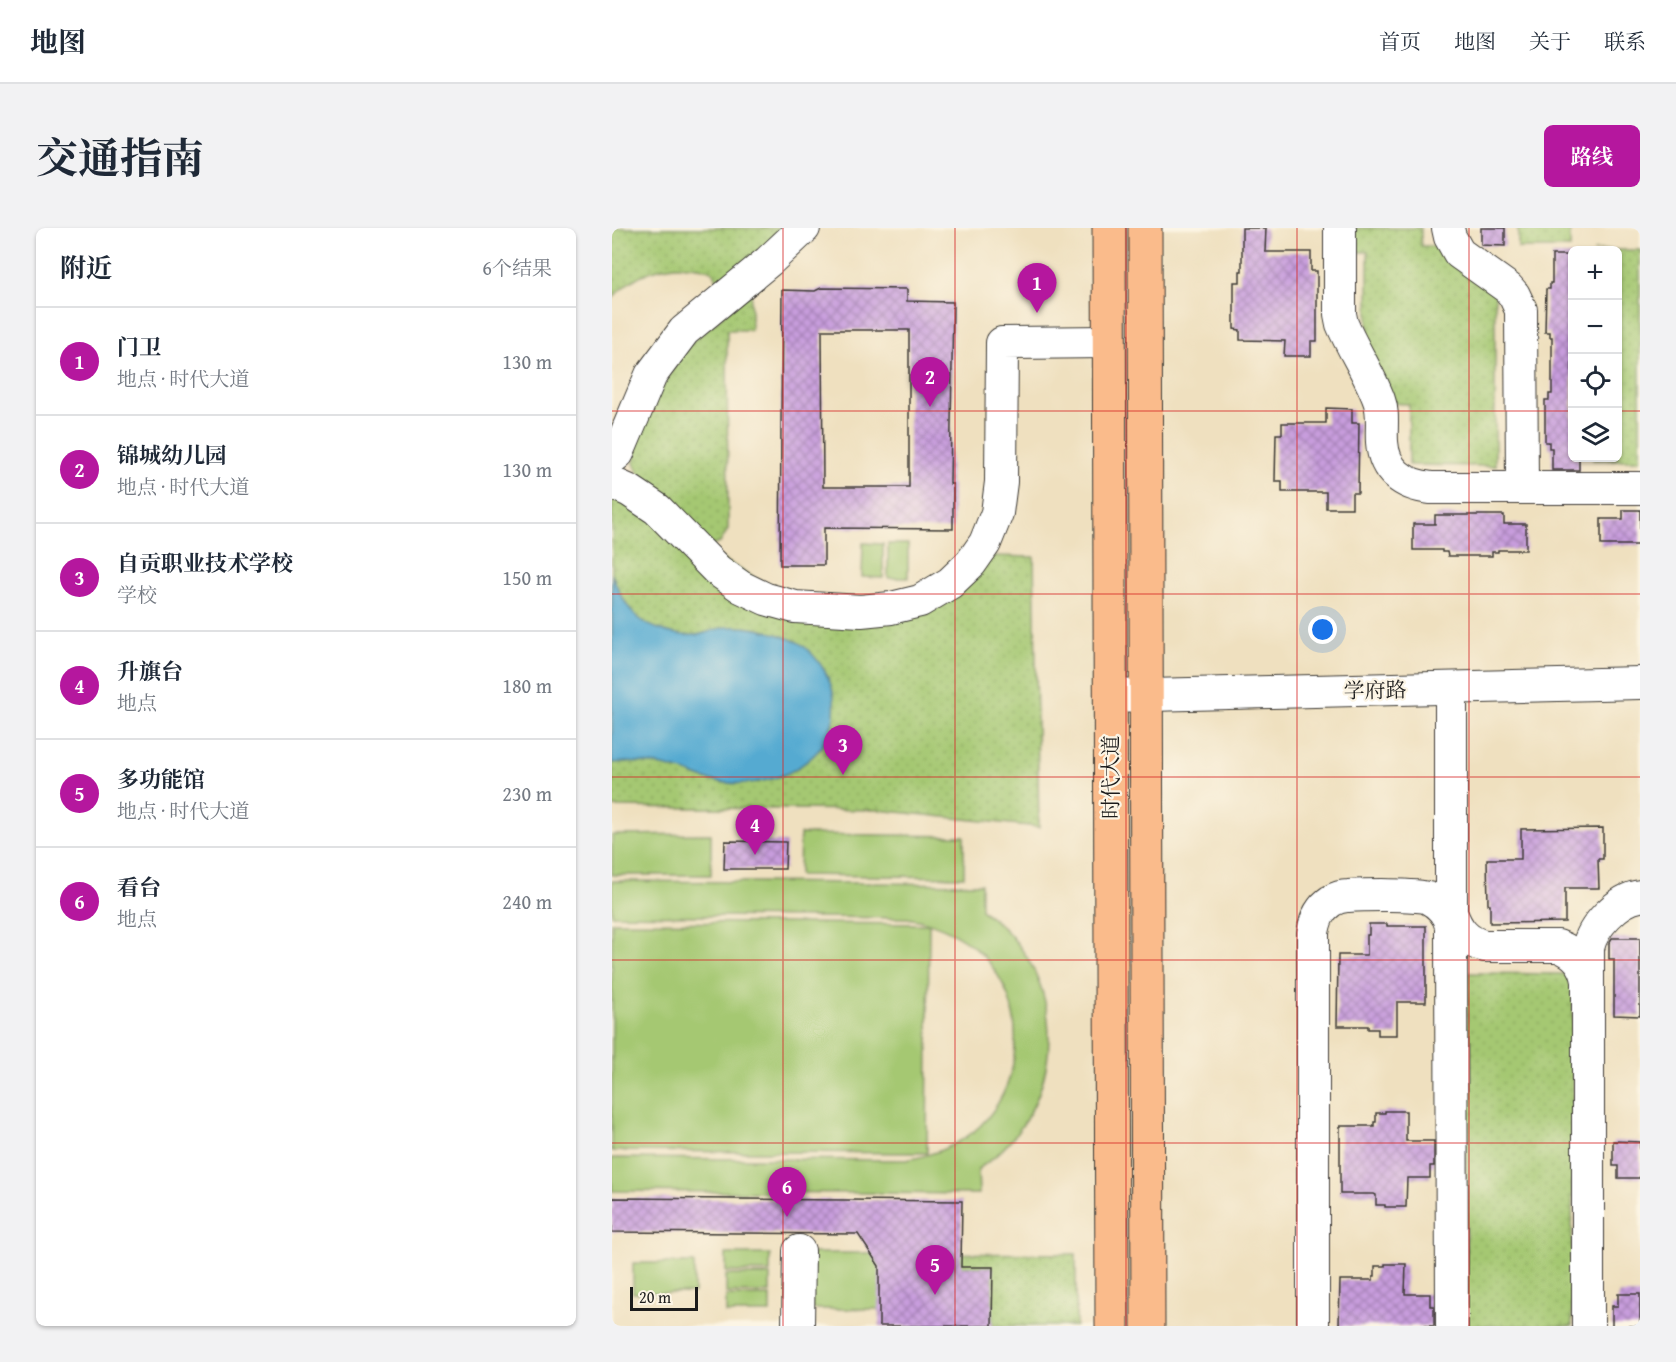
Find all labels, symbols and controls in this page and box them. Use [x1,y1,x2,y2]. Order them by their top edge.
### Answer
text: 地图 [30,21,86,62]
text: 首页 [1379,26,1421,57]
text: 地图 [1454,26,1496,57]
text: 关于 [1529,26,1571,57]
text: 联系 [1604,26,1646,57]
button: 路线 [1544,125,1640,187]
text: 交通指南 [36,127,204,188]
map controls [1568,246,1622,462]
button: + [1568,246,1622,300]
text: 附近 [60,248,112,287]
text: 6个结果 [482,253,552,282]
pin: 1 [1018,264,1056,313]
button: − [1568,300,1622,354]
text: 门卫 [117,331,161,363]
text: 1 [74,347,85,376]
text: 130 m [502,347,552,376]
button: locate [1568,354,1622,408]
pin: 2 [910,358,950,407]
text: 地点 · 时代大道 [117,364,249,393]
button: layers [1568,408,1622,462]
text: 锦城幼儿园 [117,439,227,471]
text: 2 [74,455,85,484]
text: 130 m [502,455,552,484]
text: 地点 · 时代大道 [117,472,249,501]
text: 自贡职业技术学校 [117,547,293,579]
text: 3 [74,563,85,592]
text: 150 m [502,563,552,592]
text: 学校 [117,580,157,609]
your location [1308,615,1337,644]
text: 升旗台 [117,655,183,687]
text: 4 [74,671,85,700]
text: 180 m [502,671,552,700]
street label: 学府路 [1343,674,1407,706]
text: 地点 [117,688,157,717]
pin: 3 [824,726,862,775]
street label: 时代大道 [1095,735,1126,819]
text: 多功能馆 [117,763,205,795]
text: 5 [74,779,85,808]
text: 230 m [502,779,552,808]
text: 地点 · 时代大道 [117,796,249,825]
pin: 4 [736,806,774,855]
text: 看台 [117,871,161,903]
text: 6 [74,887,85,916]
text: 240 m [502,887,552,916]
text: 地点 [117,904,157,933]
pin: 6 [768,1168,807,1217]
pin: 5 [916,1246,954,1295]
scale bar [630,1284,698,1312]
text: 20 m [639,1285,671,1309]

